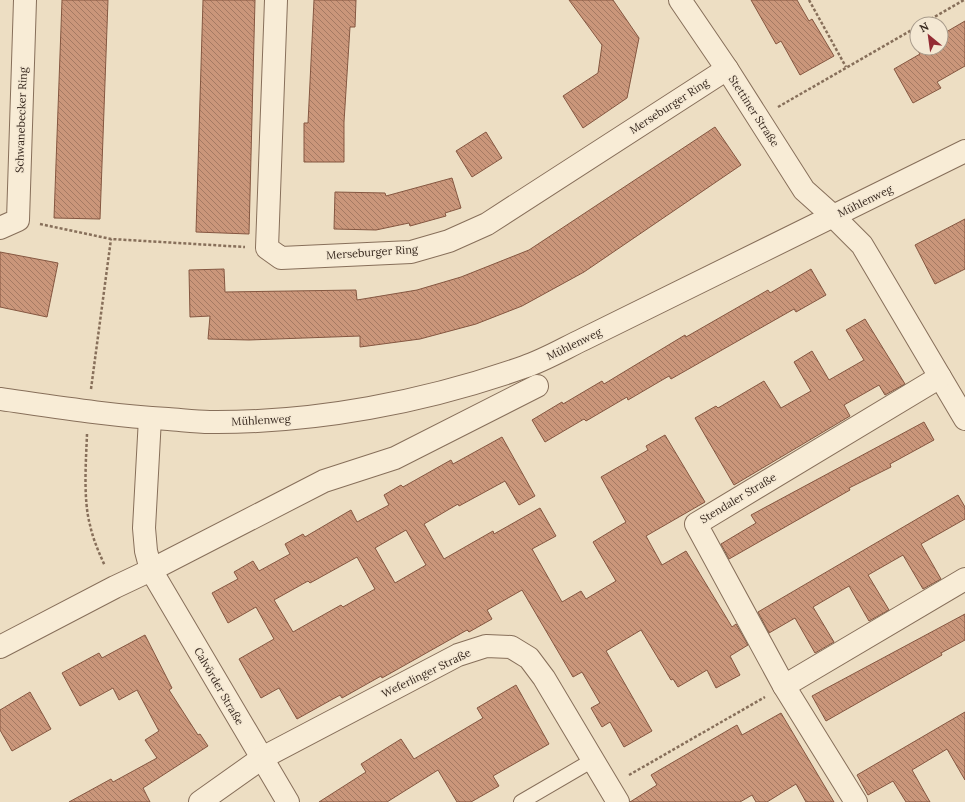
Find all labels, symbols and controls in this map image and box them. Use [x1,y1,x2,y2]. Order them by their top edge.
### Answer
north arrow [909,16,949,56]
text: N [917,19,932,35]
street label: Schwanebecker Ring [12,66,30,173]
street label: Stettiner Straße [726,73,782,149]
street label: Merseburger Ring [627,75,712,137]
street label: Mühlenweg [835,181,896,220]
street label: Merseburger Ring [326,242,419,262]
street label: Mühlenweg [544,324,605,363]
street label: Mühlenweg [231,411,292,429]
street label: Stendaler Straße [697,470,779,526]
street label: Calvörder Straße [191,645,247,727]
street label: Weferlinger Straße [379,645,473,701]

